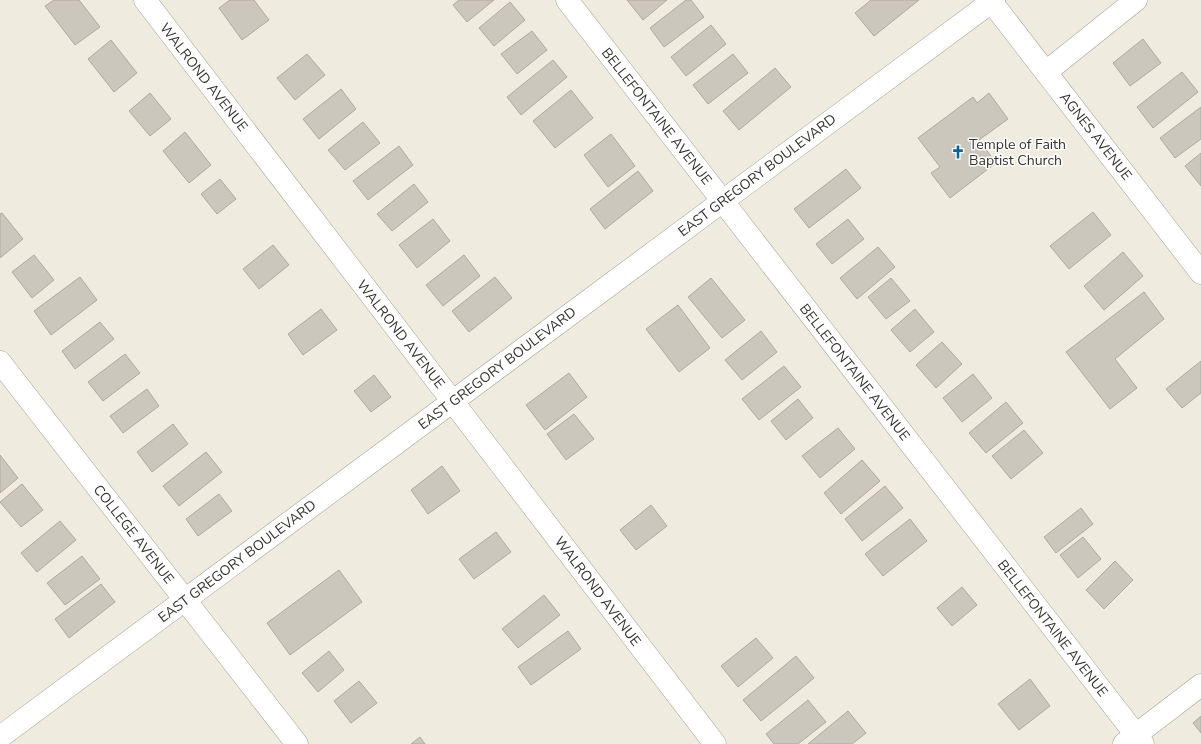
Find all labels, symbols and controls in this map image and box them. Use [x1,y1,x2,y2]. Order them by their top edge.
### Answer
street label: WALROND AVENUE [155,19,252,135]
street label: BELLEFONTAINE AVENUE [597,44,716,189]
street label: AGNES AVENUE [1055,88,1136,184]
street label: EAST GREGORY BOULEVARD [674,110,840,241]
place label: Temple of Faith Baptist Church [969,135,1066,170]
church icon: Temple of Faith Baptist Church [950,144,966,160]
street label: WALROND AVENUE [352,276,449,392]
street label: BELLEFONTAINE AVENUE [795,300,914,445]
street label: EAST GREGORY BOULEVARD [414,303,580,434]
street label: COLLEGE AVENUE [89,481,178,588]
street label: EAST GREGORY BOULEVARD [154,496,320,627]
street label: WALROND AVENUE [550,533,645,650]
street label: BELLEFONTAINE AVENUE [993,556,1112,701]

